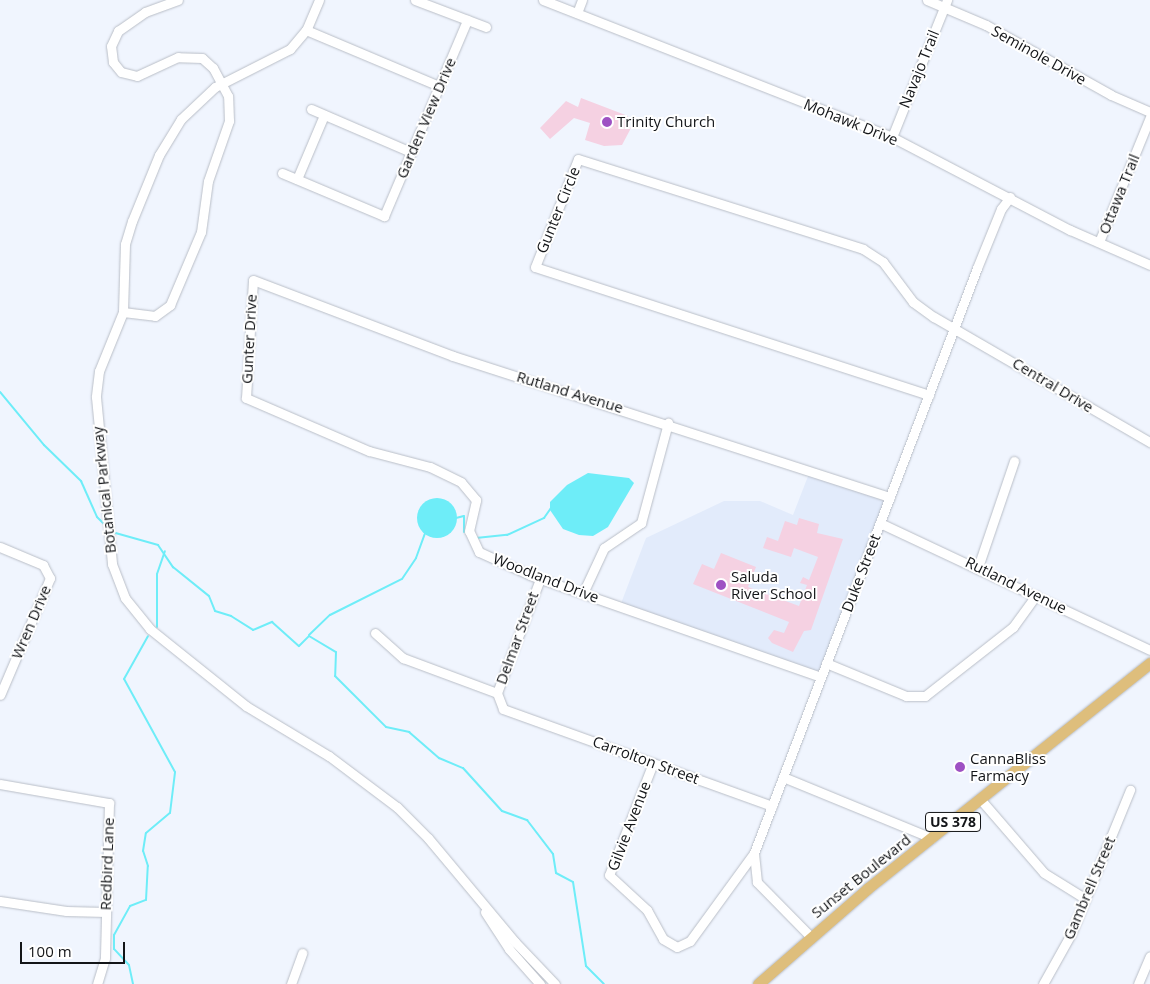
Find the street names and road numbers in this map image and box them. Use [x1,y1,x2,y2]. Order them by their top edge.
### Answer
street label: Seminole Drive [989,22,1089,88]
street label: Navajo Trail [895,27,943,111]
street label: Garden View Drive [392,55,460,181]
street label: Mohawk Drive [801,95,901,149]
street label: Ottawa Trail [1095,151,1143,237]
street label: Gunter Circle [532,164,584,256]
street label: Gunter Drive [238,294,260,384]
street label: Central Drive [1009,354,1097,416]
street label: Rutland Avenue [515,367,625,417]
street label: Botanical Parkway [88,426,120,554]
street label: Duke Street [838,531,884,615]
street label: Woodland Drive [490,549,602,607]
street label: Rutland Avenue [962,553,1070,617]
street label: Wren Drive [7,582,55,662]
street label: Delmar Street [492,589,542,687]
street label: Carrolton Street [590,732,702,788]
street label: Gilvie Avenue [604,779,654,873]
road number: US 378 [924,810,982,834]
street label: Redbird Lane [96,817,118,911]
street label: Sunset Boulevard [808,830,914,922]
street label: Gambrell Street [1059,834,1119,942]

